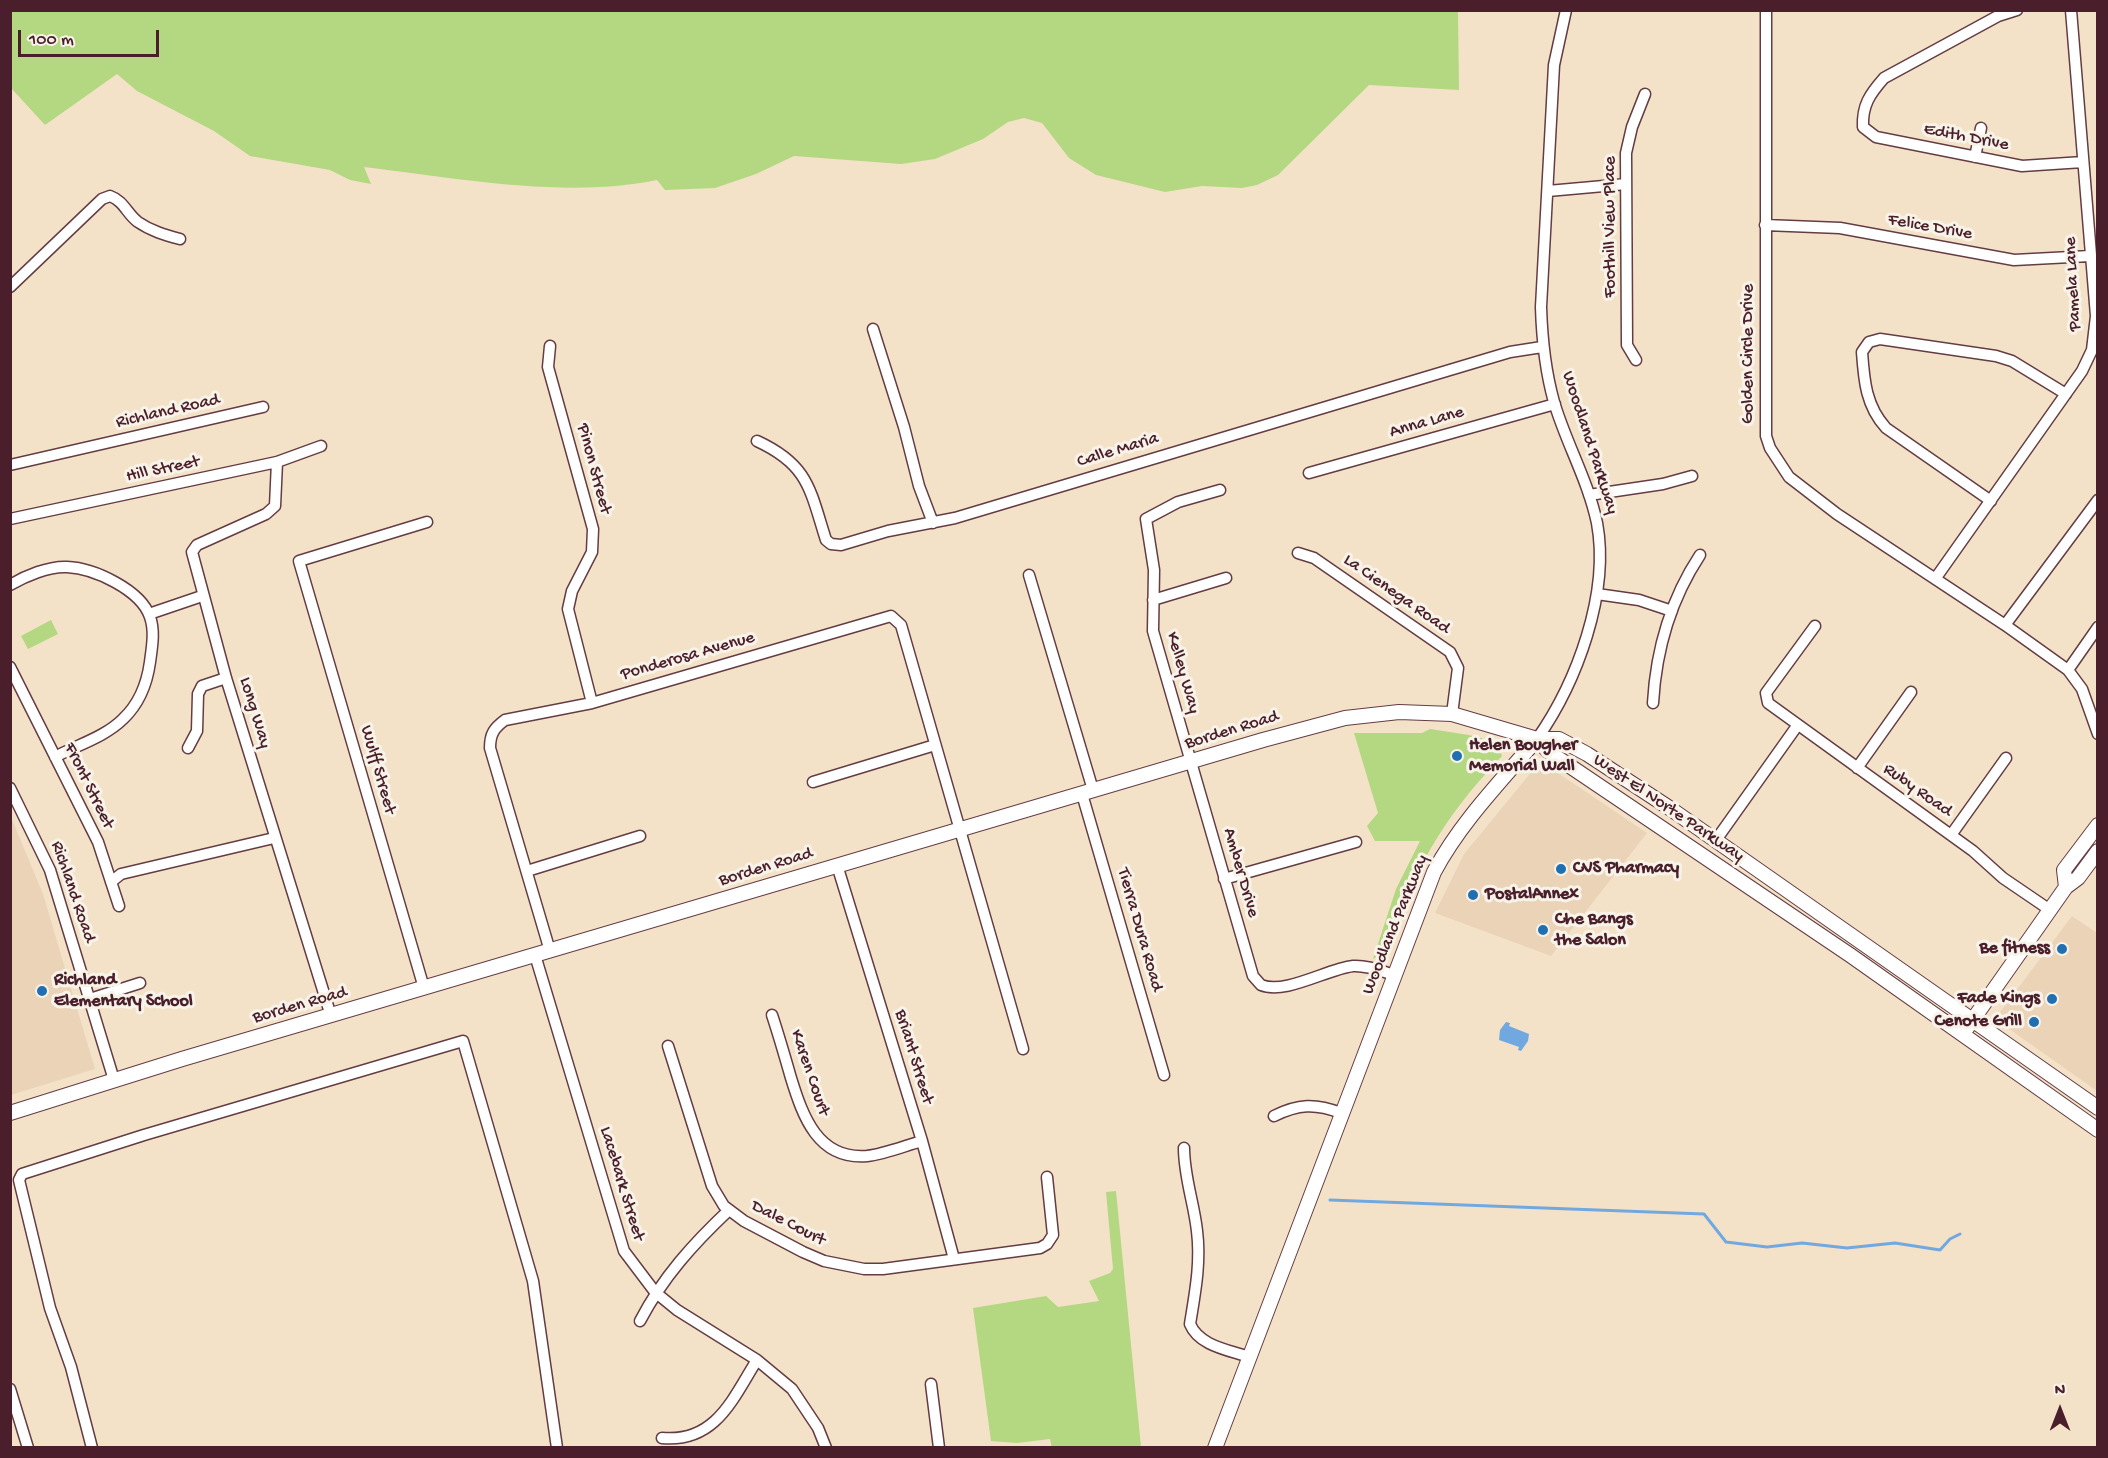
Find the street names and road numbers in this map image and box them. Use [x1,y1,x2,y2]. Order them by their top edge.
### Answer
street label: Edith Drive [1922,119,2010,157]
street label: Foothill View Place [1600,156,1622,298]
street label: Felice Drive [1886,210,1974,246]
street label: Pamela Lane [2061,236,2087,332]
street label: Golden Circle Drive [1738,284,1760,424]
street label: Woodland Parkway [1556,369,1622,517]
street label: Richland Road [114,390,222,434]
street label: Anna Lane [1387,402,1467,444]
street label: Pinon Street [571,422,615,516]
street label: Calle Maria [1075,428,1161,474]
street label: Hill Street [124,452,202,488]
street label: La Cienega Road [1338,550,1454,640]
street label: Ponderosa Avenue [619,628,757,686]
street label: Kelley Way [1160,630,1204,716]
street label: Long Way [233,675,275,751]
street label: Borden Road [1183,707,1281,755]
street label: Wulff Street [354,723,400,817]
street label: Front Street [58,739,118,833]
street label: West El Norte Parkway [1588,750,1748,868]
street label: Ruby Road [1878,759,1956,823]
street label: Amber Drive [1217,826,1263,920]
street label: Richland Road [45,838,99,946]
street label: Borden Road [717,844,815,892]
street label: Woodland Parkway [1358,852,1434,998]
street label: Tierra Dura Road [1111,866,1167,994]
street label: Borden Road [250,982,350,1030]
street label: Briant Street [888,1007,938,1107]
street label: Karen Court [784,1027,834,1119]
street label: Lacebark Street [593,1124,649,1244]
street label: Dale Court [747,1196,829,1252]

